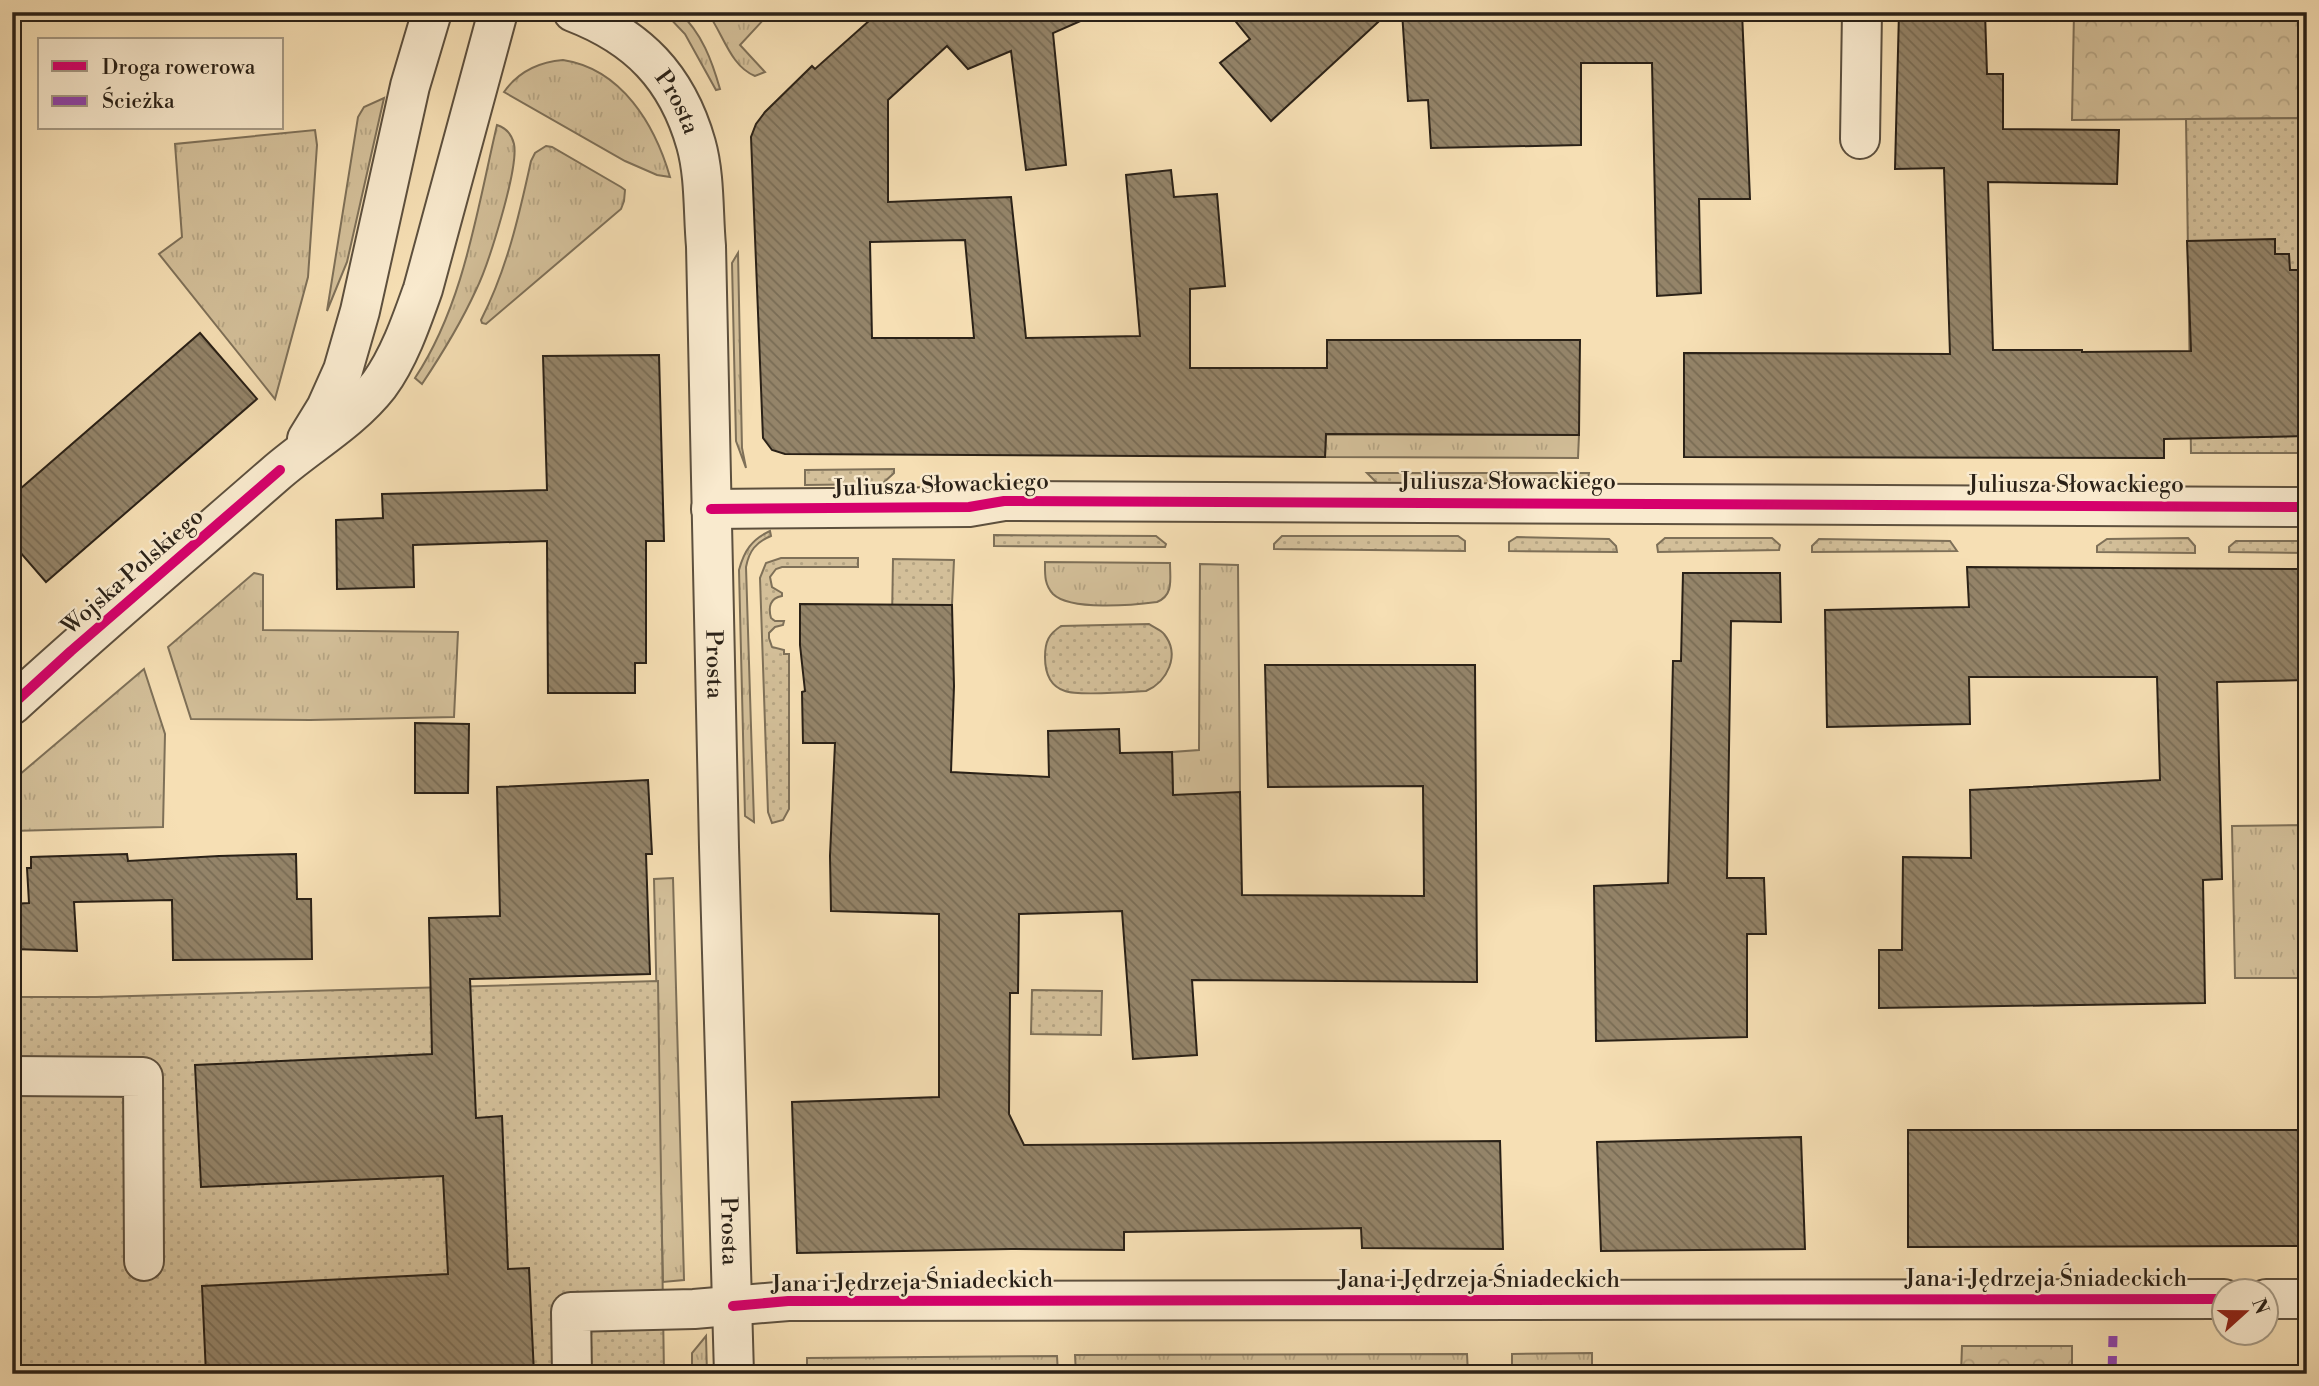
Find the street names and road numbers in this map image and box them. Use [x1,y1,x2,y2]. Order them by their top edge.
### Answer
street label: Prosta [649,65,705,138]
street label: Juliusza Słowackiego [832,467,1049,503]
street label: Juliusza Słowackiego [1399,468,1616,496]
street label: Juliusza Słowackiego [1967,471,2184,499]
street label: Wojska Polskiego [55,502,209,642]
street label: Prosta [699,630,729,699]
street label: Prosta [714,1196,744,1266]
street label: Jana i Jędrzeja Śniadeckich [1904,1262,2187,1293]
street label: Jana i Jędrzeja Śniadeckich [770,1263,1054,1298]
street label: Jana i Jędrzeja Śniadeckich [1337,1263,1620,1294]

